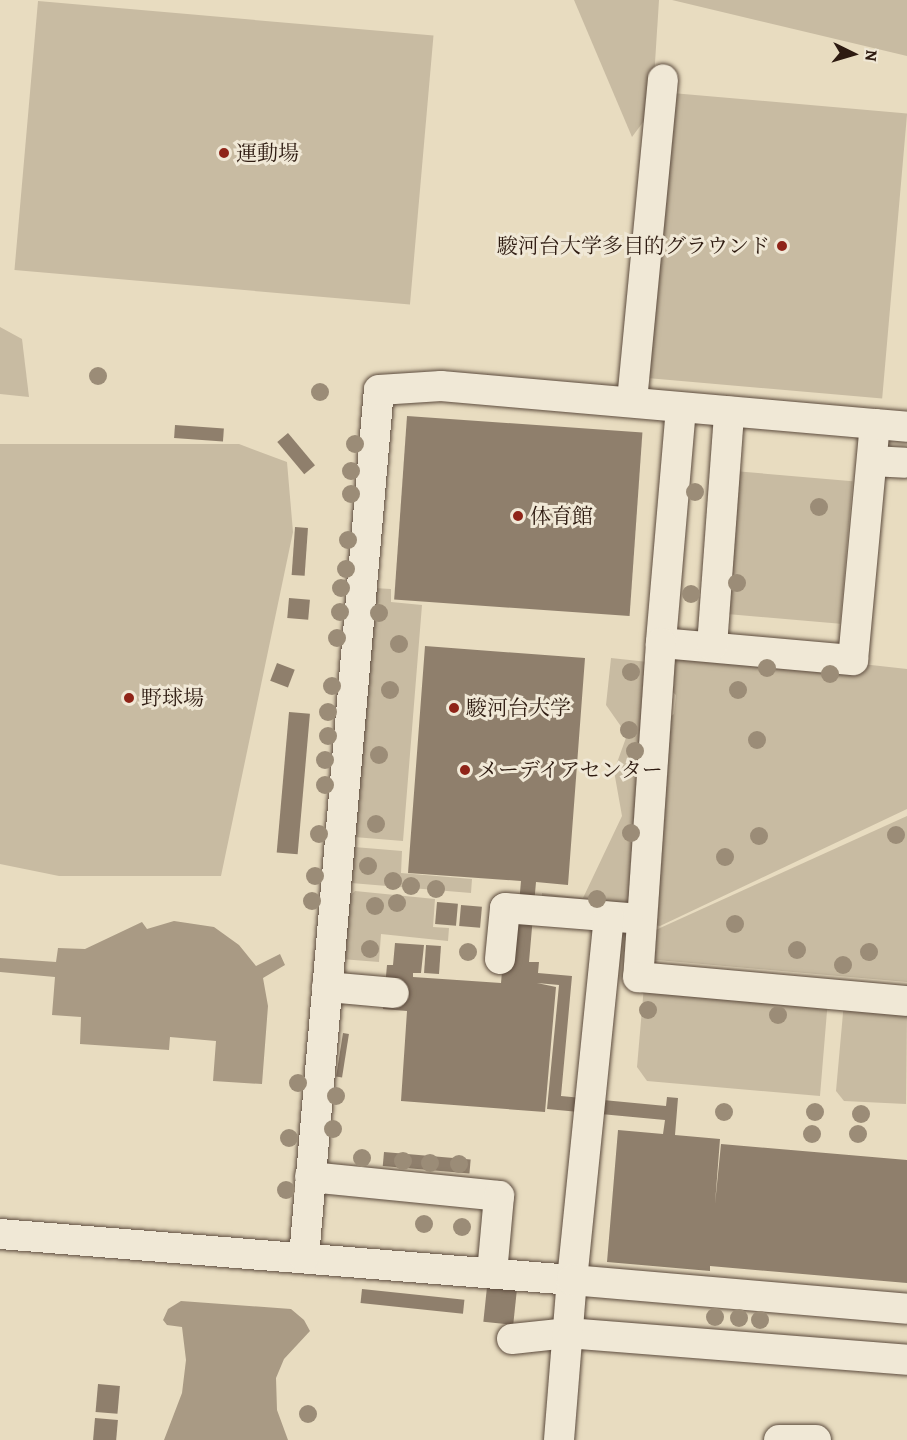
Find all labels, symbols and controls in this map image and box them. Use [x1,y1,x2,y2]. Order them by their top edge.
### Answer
north arrow [823,24,883,84]
text: N [859,49,882,62]
place label: 運動場 [236,140,299,166]
marker: 運動場 [217,146,231,160]
place label: 駿河台大学多目的グラウンド [497,233,770,259]
marker: 駿河台大学多目的グラウンド [775,239,789,253]
place label: 体育館 [530,503,593,529]
marker: 体育館 [511,509,525,523]
place label: 野球場 [141,685,204,711]
marker: 野球場 [122,691,136,705]
place label: 駿河台大学 [466,695,571,721]
marker: 駿河台大学 [447,701,461,715]
place label: メーデイアセンター [477,757,666,783]
marker: メーデイアセンター [458,763,472,777]

